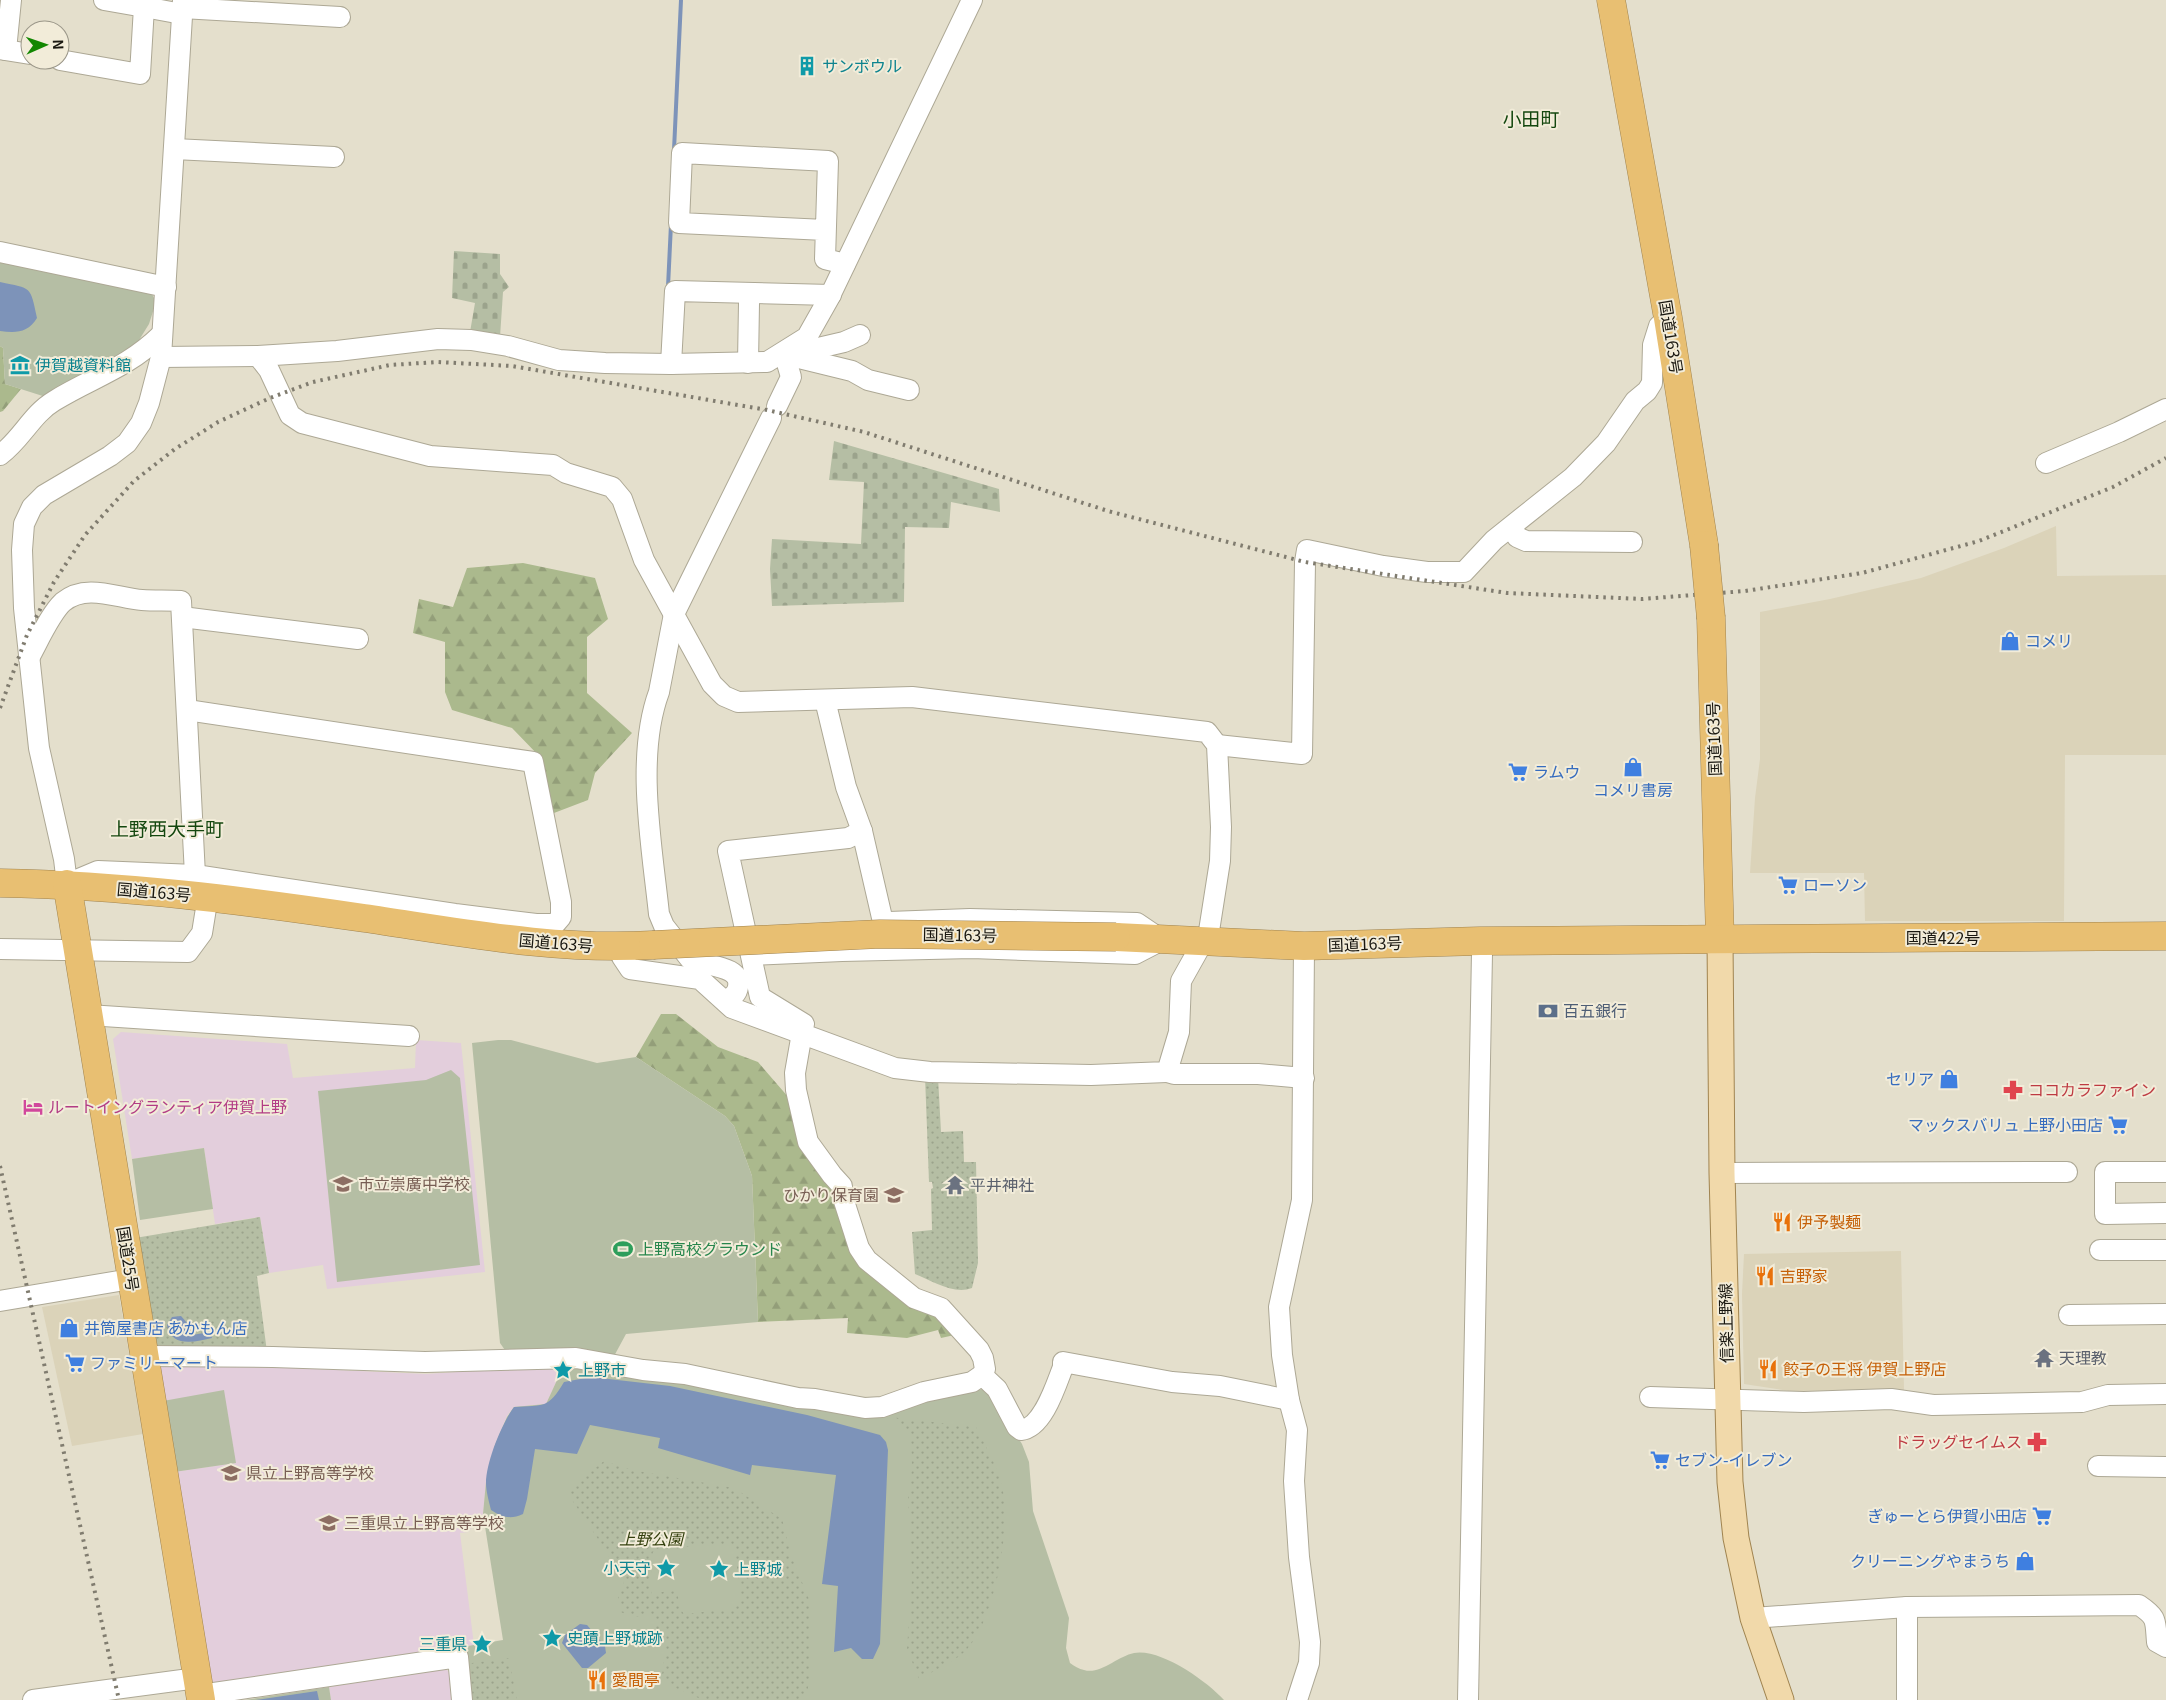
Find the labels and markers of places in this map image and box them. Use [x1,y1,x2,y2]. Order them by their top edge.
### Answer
place label: サンボウル [822,53,902,77]
building icon: サンボウル [796,55,818,77]
place label: 伊賀越資料館 [35,352,131,376]
museum icon: 伊賀越資料館 [9,354,31,376]
place label: コメリ [2025,628,2073,652]
shop icon: コメリ [1999,630,2021,652]
shop icon: コメリ書房 [1622,756,1644,778]
place label: ラムウ [1533,759,1581,783]
supermarket icon: ラムウ [1507,761,1529,783]
place label: コメリ書房 [1593,777,1673,801]
place label: ローソン [1803,872,1867,896]
supermarket icon: ローソン [1777,874,1799,896]
place label: 百五銀行 [1563,998,1627,1022]
bank icon: 百五銀行 [1537,1000,1559,1022]
place label: セリア [1886,1066,1934,1090]
shop icon: セリア [1938,1068,1960,1090]
place label: ココカラファイン [2028,1077,2156,1101]
pharmacy icon: ココカラファイン [2002,1079,2024,1101]
place label: ルートイングランティア伊賀上野 [48,1094,287,1118]
hotel icon: ルートイングランティア伊賀上野 [22,1096,44,1118]
place label: マックスバリュ 上野小田店 [1908,1112,2103,1136]
supermarket icon: マックスバリュ 上野小田店 [2107,1114,2129,1136]
place label: 市立崇廣中学校 [358,1171,470,1195]
place label: 平井神社 [970,1172,1034,1196]
school or university icon: 市立崇廣中学校 [332,1173,354,1195]
temple icon: 平井神社 [944,1174,966,1196]
place label: ひかり保育園 [783,1182,879,1206]
school or university icon: ひかり保育園 [883,1184,905,1206]
place label: 伊予製麺 [1797,1209,1861,1233]
restaurant icon: 伊予製麺 [1771,1211,1793,1233]
place label: 上野高校グラウンド [638,1236,782,1260]
sports icon: 上野高校グラウンド [612,1238,634,1260]
place label: 吉野家 [1780,1263,1828,1287]
restaurant icon: 吉野家 [1754,1265,1776,1287]
place label: 井筒屋書店 あかもん店 [84,1315,248,1339]
shop icon: 井筒屋書店 あかもん店 [58,1317,80,1339]
place label: 天理教 [2059,1345,2107,1369]
temple icon: 天理教 [2033,1347,2055,1369]
place label: ファミリーマート [90,1350,218,1374]
supermarket icon: ファミリーマート [64,1352,86,1374]
place label: 餃子の王将 伊賀上野店 [1783,1356,1947,1380]
place label: 上野市 [578,1357,626,1381]
restaurant icon: 餃子の王将 伊賀上野店 [1757,1358,1779,1380]
place icon: 上野市 [552,1359,574,1381]
place label: ドラッグセイムス [1894,1429,2022,1453]
pharmacy icon: ドラッグセイムス [2026,1431,2048,1453]
place label: セブン-イレブン [1675,1447,1793,1471]
supermarket icon: セブン-イレブン [1649,1449,1671,1471]
place label: 県立上野高等学校 [246,1460,374,1484]
school or university icon: 県立上野高等学校 [220,1462,242,1484]
place label: ぎゅーとら伊賀小田店 [1867,1503,2027,1527]
supermarket icon: ぎゅーとら伊賀小田店 [2031,1505,2053,1527]
place label: 三重県立上野高等学校 [344,1510,504,1534]
school or university icon: 三重県立上野高等学校 [318,1512,340,1534]
place label: クリーニングやまうち [1850,1548,2010,1572]
shop icon: クリーニングやまうち [2014,1550,2036,1572]
place label: 小天守 [603,1555,651,1579]
place label: 上野城 [734,1556,782,1580]
place icon: 小天守 [655,1557,677,1579]
place icon: 上野城 [708,1558,730,1580]
place label: 史蹟上野城跡 [567,1625,663,1649]
place icon: 史蹟上野城跡 [541,1627,563,1649]
place label: 三重県 [419,1631,467,1655]
place icon: 三重県 [471,1633,493,1655]
place label: 愛間亭 [612,1667,660,1691]
restaurant icon: 愛間亭 [586,1669,608,1691]

